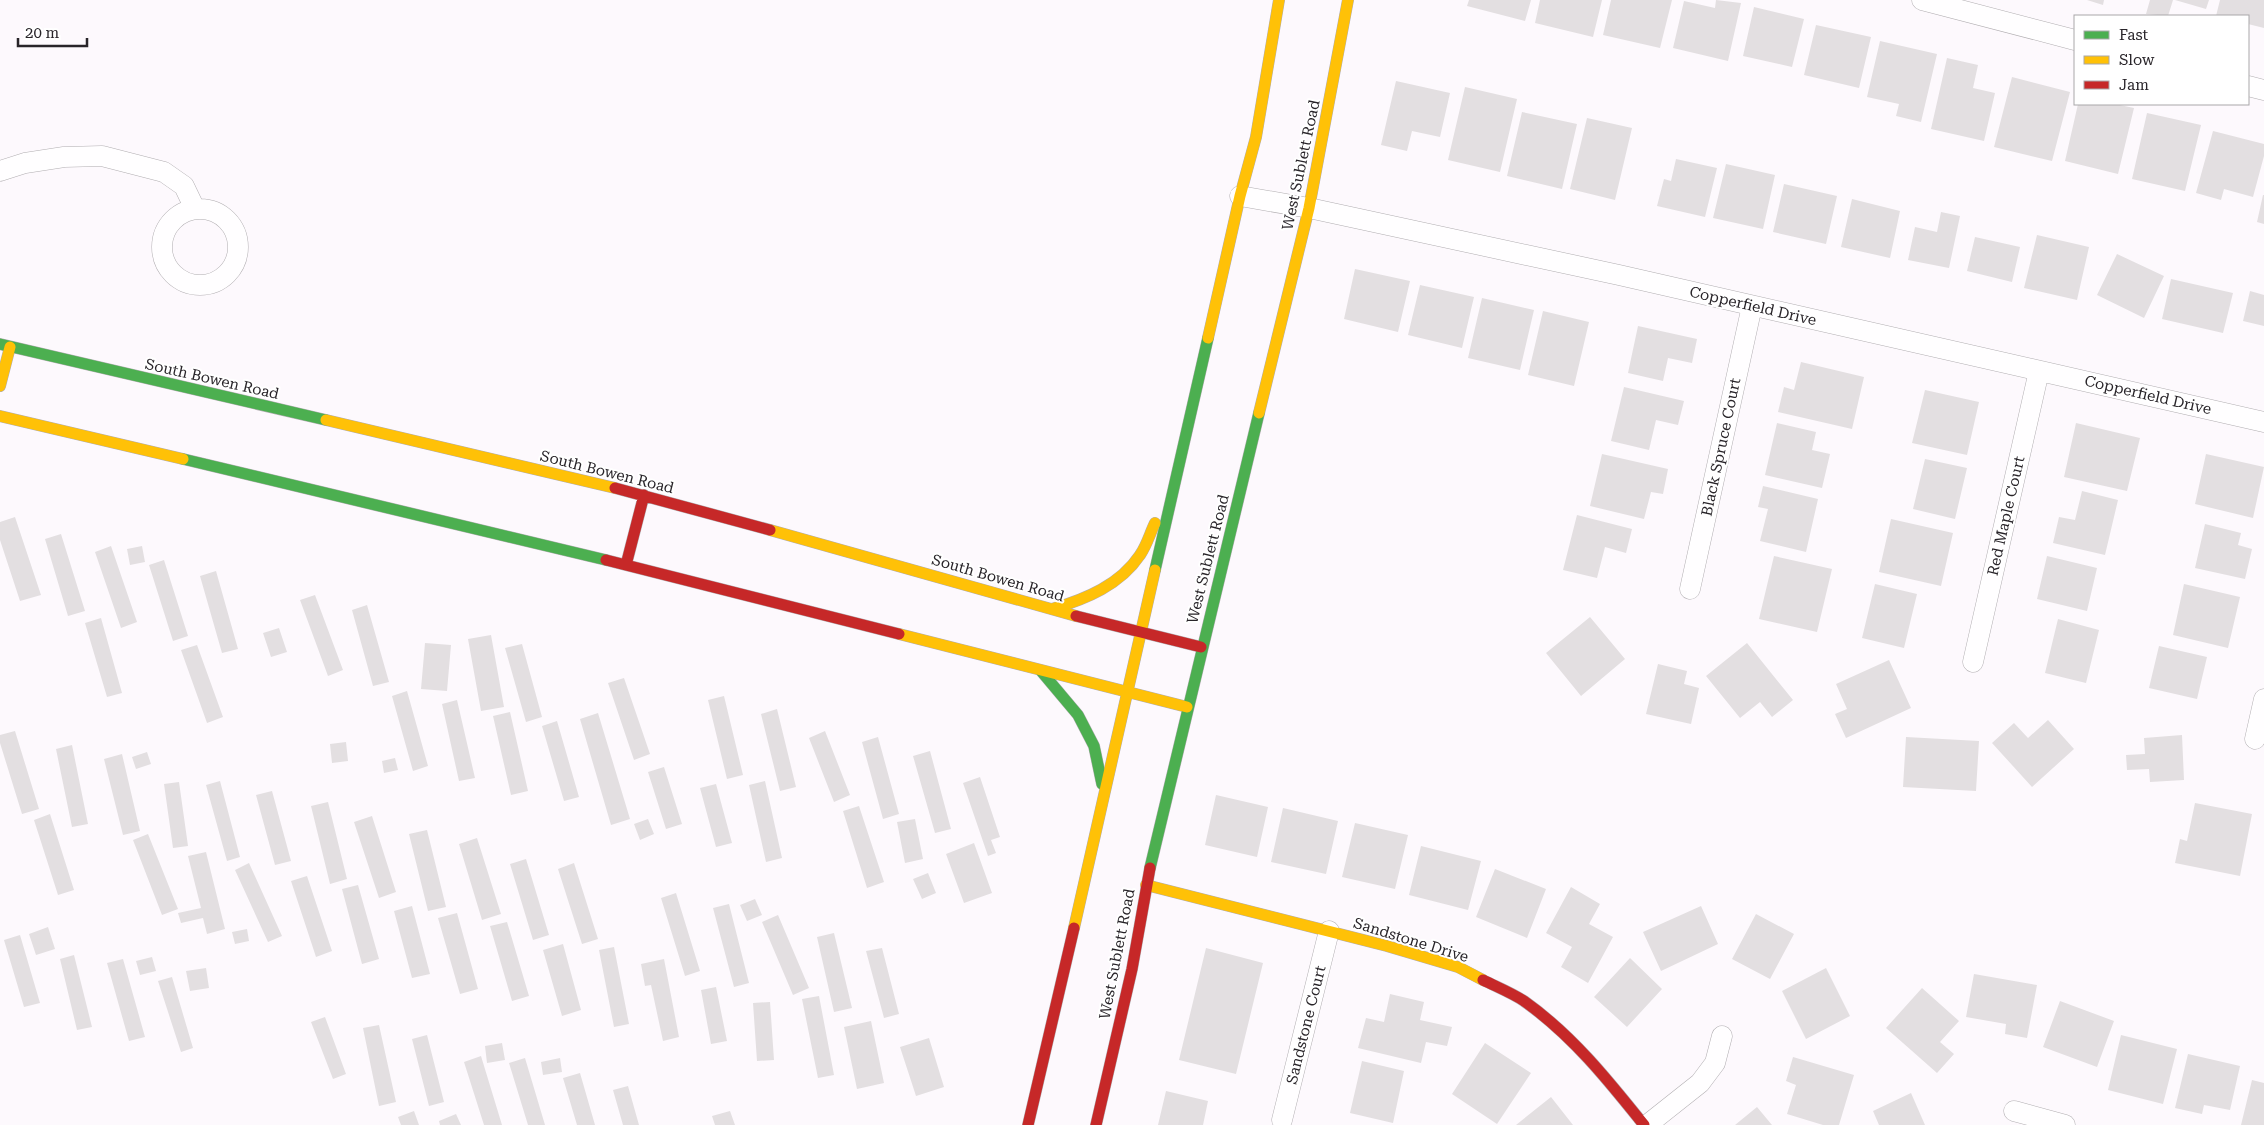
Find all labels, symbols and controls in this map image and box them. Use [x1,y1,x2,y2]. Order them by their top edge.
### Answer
scale bar [18,15,86,47]
legend [2074,15,2249,105]
text: 20 m [25,24,60,42]
text: Fast [2119,26,2149,44]
text: Slow [2119,51,2155,69]
text: Jam [2119,76,2149,94]
street label: West Sublett Road [1278,98,1324,232]
street label: Copperfield Drive [1688,283,1818,329]
street label: South Bowen Road [143,355,281,403]
street label: Copperfield Drive [2083,372,2213,418]
street label: Black Spruce Court [1698,376,1745,518]
street label: South Bowen Road [538,447,676,497]
street label: Red Maple Court [1984,454,2029,577]
street label: West Sublett Road [1183,492,1233,626]
street label: South Bowen Road [930,550,1067,606]
street label: West Sublett Road [1096,887,1139,1021]
street label: Sandstone Drive [1351,914,1471,966]
street label: Sandstone Court [1283,963,1330,1086]

